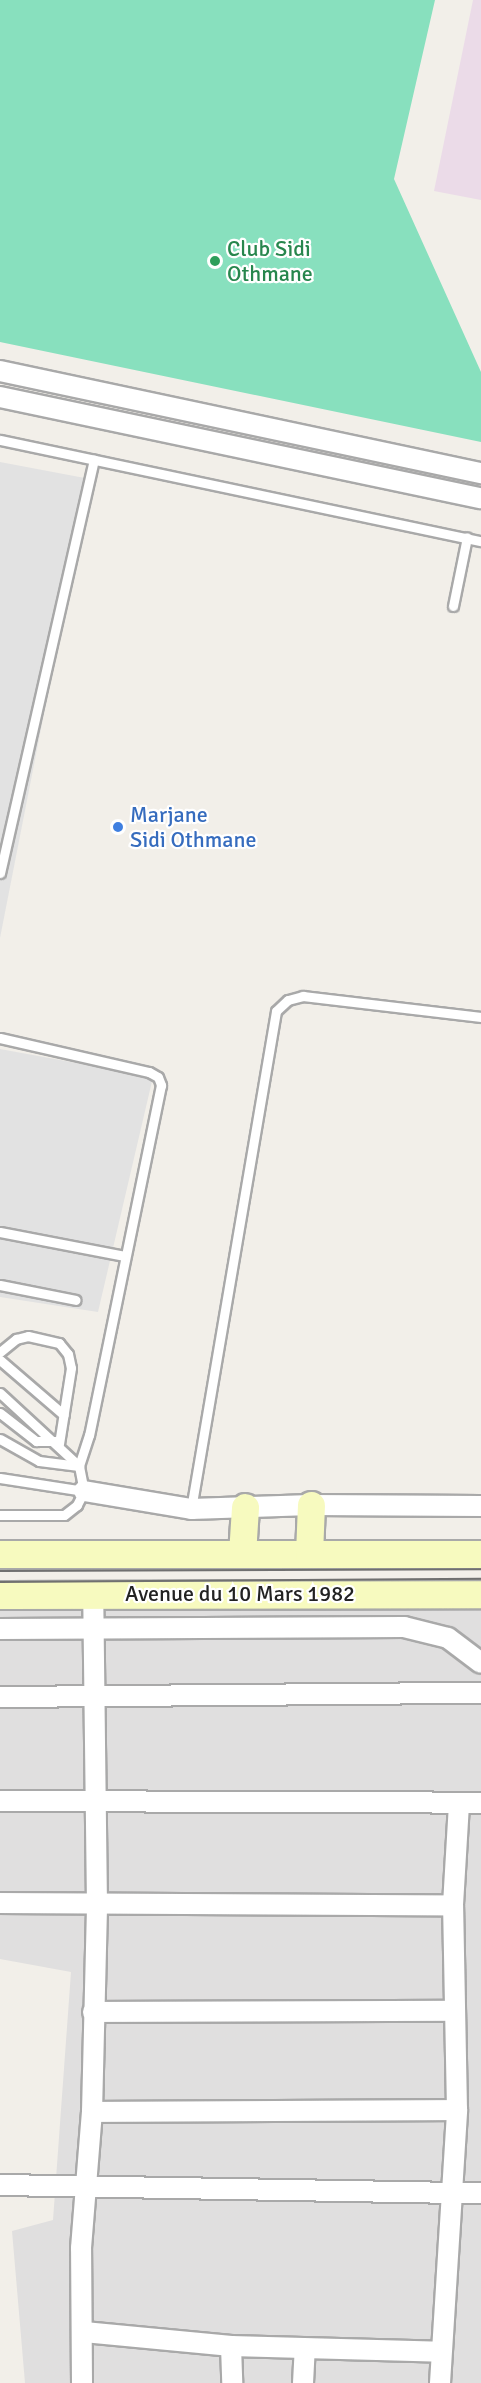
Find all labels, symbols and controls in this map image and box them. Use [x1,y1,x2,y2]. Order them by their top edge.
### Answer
place label: Club Sidi Othmane [227,235,313,286]
marker: Club Sidi Othmane [208,254,222,268]
place label: Marjane Sidi Othmane [130,801,256,852]
marker: Marjane Sidi Othmane [111,820,125,834]
street label: Avenue du 10 Mars 1982 [125,1581,355,1607]

